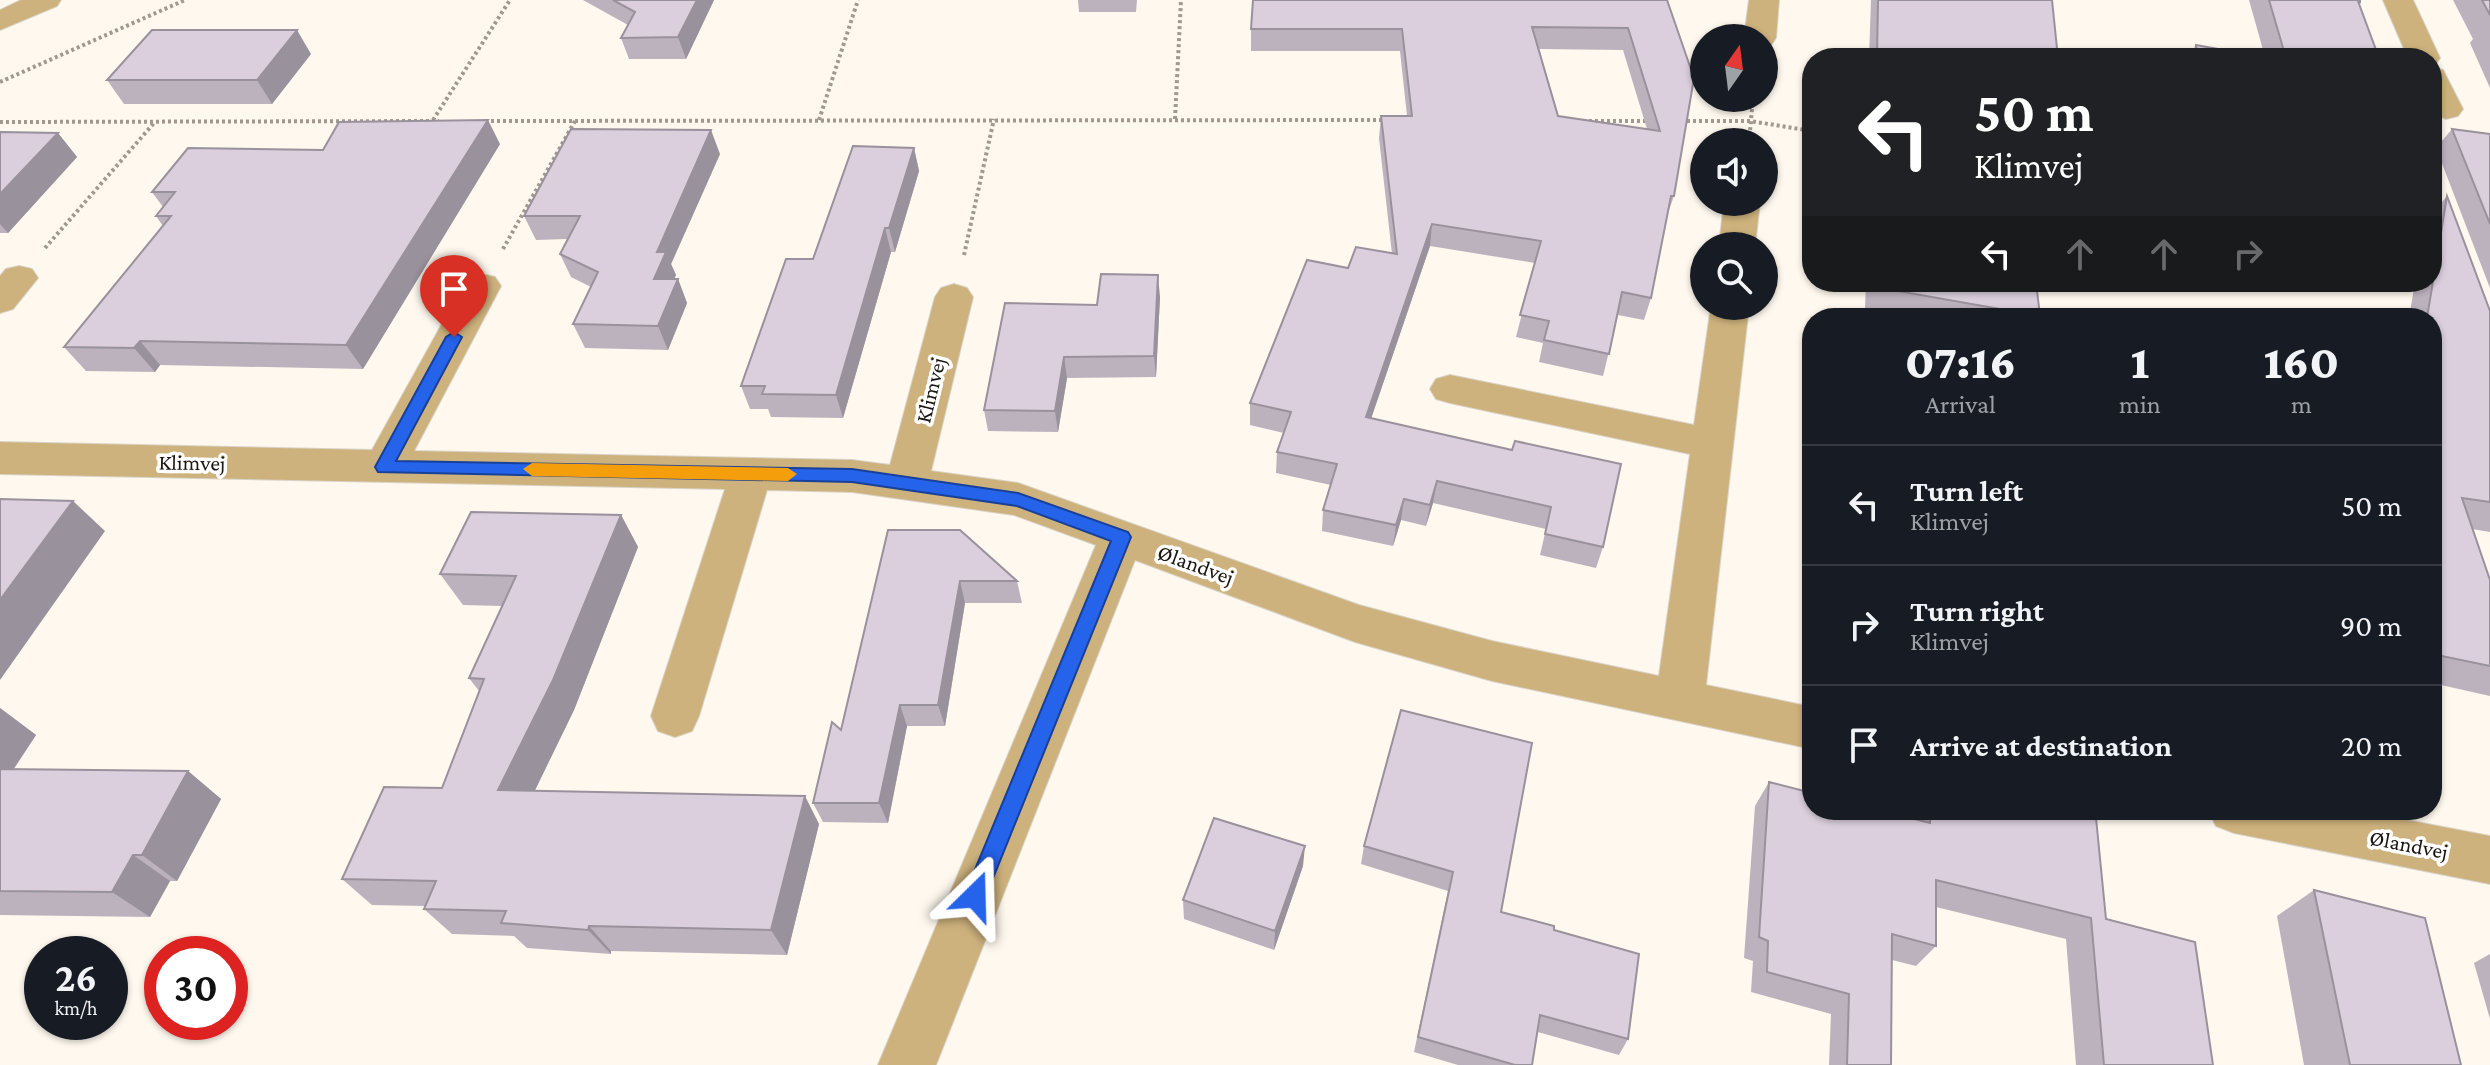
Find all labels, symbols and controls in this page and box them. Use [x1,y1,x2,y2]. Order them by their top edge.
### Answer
north arrow [1690,24,1778,112]
map controls [1690,24,1778,320]
icon: left [1842,80,1946,184]
text: 50 m [1974,81,2094,143]
button: sound [1690,128,1778,216]
text: Klimvej [1974,146,2083,186]
button: search [1690,232,1778,320]
icon: left [1974,232,2018,276]
icon: ahead [2058,232,2102,276]
icon: ahead [2142,232,2186,276]
icon: right [2226,232,2270,276]
pin [420,255,488,337]
icon: arrive [432,267,476,311]
text: 07:16 [1905,335,2016,388]
text: 1 [2131,335,2149,388]
text: 160 [2264,335,2339,388]
street label: Klimvej [910,355,951,426]
text: Arrival [1925,390,1996,419]
text: min [2119,390,2161,419]
text: m [2291,390,2312,419]
street label: Klimvej [158,449,226,476]
text: Turn left [1910,474,2023,507]
icon: left [1842,483,1886,527]
text: 50 m [2341,489,2402,522]
text: Klimvej [1910,507,1989,536]
street label: Ølandvej [1154,539,1237,590]
text: Turn right [1910,594,2044,627]
icon: right [1842,603,1886,647]
text: 90 m [2340,609,2402,642]
text: Klimvej [1910,627,1989,656]
icon: arrive [1842,723,1886,767]
text: Arrive at destination [1910,729,2172,762]
text: 20 m [2341,729,2402,762]
street label: Ølandvej [2368,825,2450,864]
position arrow [933,854,1017,938]
speed limit sign: 30 [144,936,248,1040]
text: 26 [55,955,97,1000]
text: km/h [54,997,98,1019]

